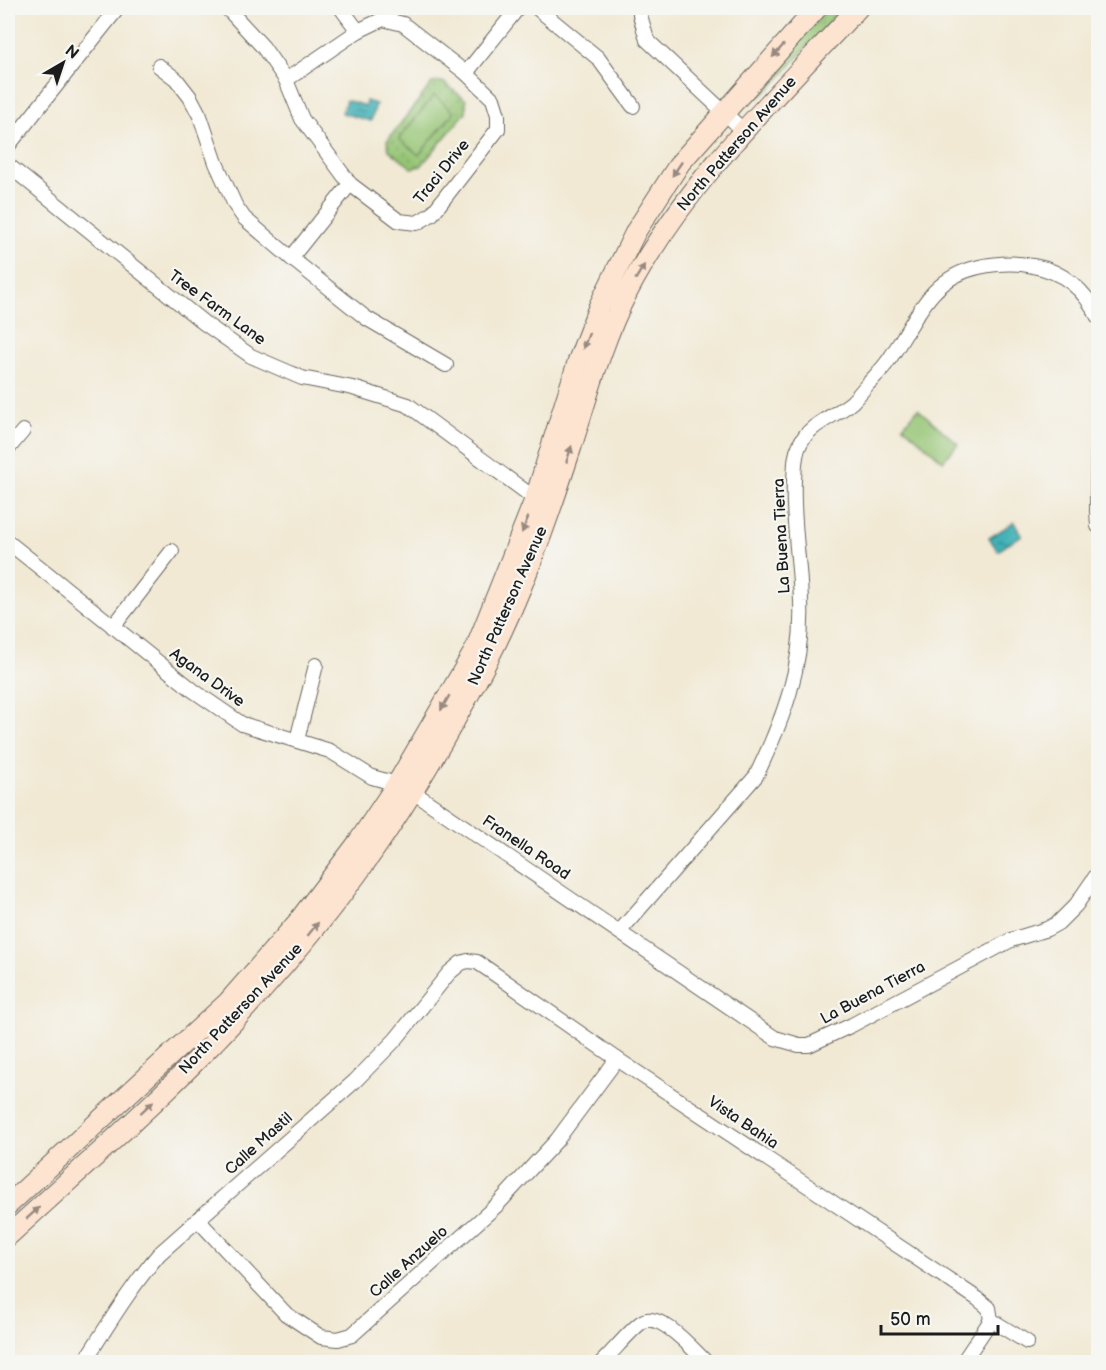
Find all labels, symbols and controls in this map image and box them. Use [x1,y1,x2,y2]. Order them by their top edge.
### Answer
north arrow [33,33,93,93]
text: N [61,41,82,64]
one-way arrow [772,43,785,58]
street label: North Patterson Avenue [673,72,801,215]
street label: Traci Drive [410,136,474,208]
one-way arrow [671,160,683,176]
one-way arrow [634,264,645,280]
street label: Tree Farm Lane [165,266,270,350]
one-way arrow [581,332,591,350]
one-way arrow [565,445,574,463]
street label: La Buena Tierra [769,478,795,594]
one-way arrow [519,517,529,535]
street label: North Patterson Avenue [464,523,552,689]
street label: Agana Drive [166,645,249,712]
one-way arrow [439,695,450,711]
street label: Franella Road [479,812,573,884]
one-way arrow [307,921,320,937]
street label: North Patterson Avenue [175,939,307,1078]
street label: La Buena Tierra [817,957,929,1029]
street label: Vista Bahia [704,1092,782,1154]
one-way arrow [139,1101,154,1114]
street label: Calle Mastil [221,1109,297,1179]
one-way arrow [25,1206,40,1220]
street label: Calle Anzuelo [366,1222,452,1302]
scale bar [881,1298,998,1336]
text: 50 m [890,1309,931,1330]

